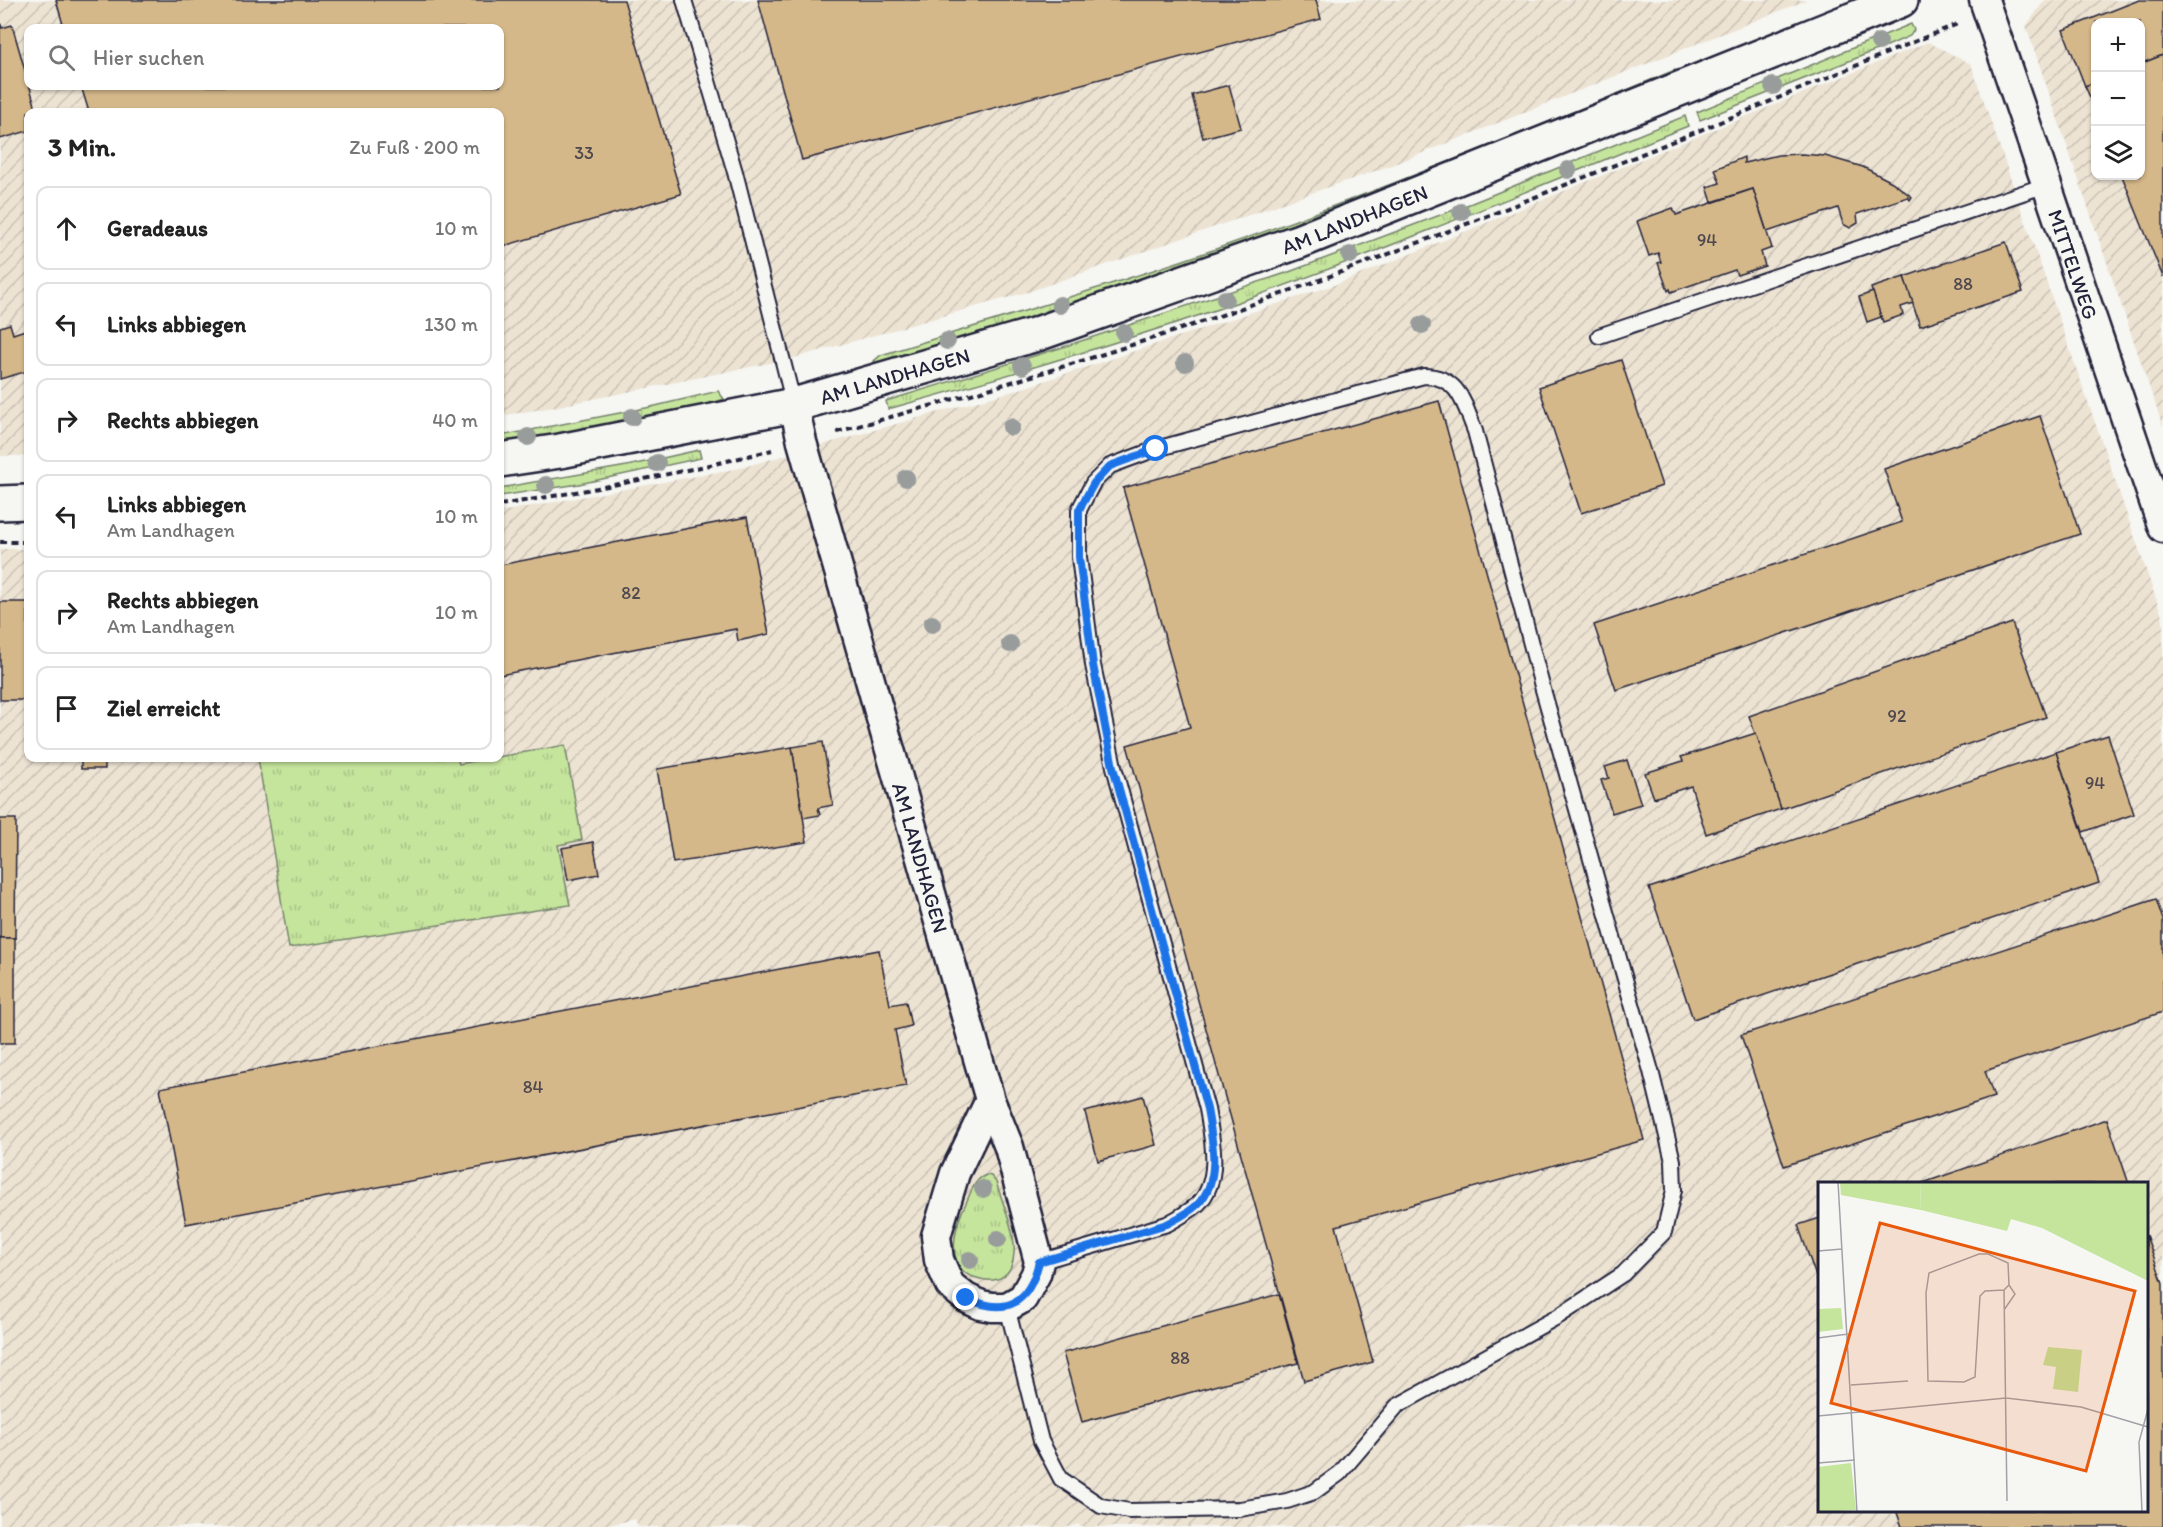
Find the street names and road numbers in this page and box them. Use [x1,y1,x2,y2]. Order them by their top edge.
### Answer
street label: AM LANDHAGEN [1278,179,1431,259]
street label: MITTELWEG [2043,206,2104,322]
street label: AM LANDHAGEN [817,342,973,409]
street label: AM LANDHAGEN [887,779,954,936]

